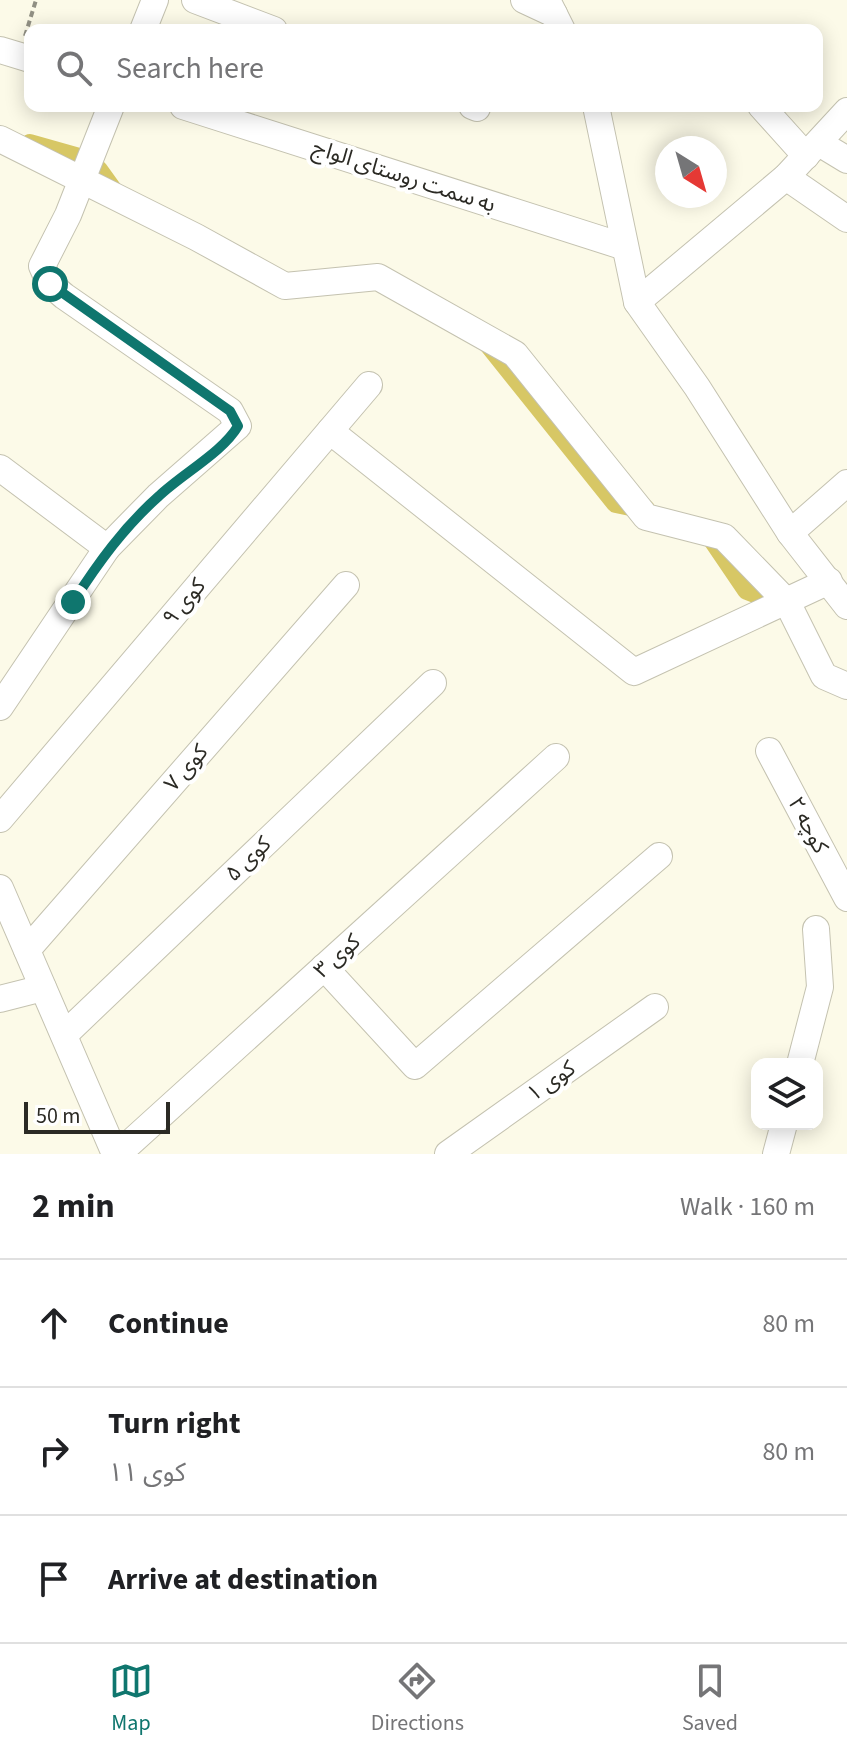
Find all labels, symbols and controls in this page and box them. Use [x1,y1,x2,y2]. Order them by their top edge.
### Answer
search box [24,24,823,112]
icon: search [52,46,96,90]
text: Search here [116,47,264,90]
street label: به سمت روستای الواج [308,131,500,221]
north arrow [655,136,727,208]
route start [32,266,68,302]
street label: کوی ۹ [155,571,214,633]
route end [55,584,91,620]
street label: کوی ۷ [156,737,216,799]
street label: کوچه ۲ [780,791,837,860]
street label: کوی ۵ [218,828,279,889]
street label: کوی ۳ [307,926,368,986]
street label: کوی ۱ [520,1052,583,1109]
map controls [751,1058,823,1130]
button: layers [751,1058,823,1130]
scale bar [24,1098,170,1134]
text: 50 m [36,1100,81,1132]
text: 2 min [32,1182,115,1231]
text: Walk · 160 m [680,1188,815,1225]
icon: ahead [32,1301,76,1345]
text: Continue [108,1302,229,1345]
text: 80 m [762,1305,815,1342]
text: Turn right [108,1402,240,1445]
icon: right [32,1429,76,1473]
text: 80 m [762,1433,815,1470]
text: کوی ۱۱ [108,1454,186,1491]
icon: arrive [32,1557,76,1601]
text: Arrive at destination [108,1558,378,1601]
tab: Map [109,1659,153,1739]
tab: Directions [371,1659,464,1739]
tab: Saved [682,1659,738,1739]

